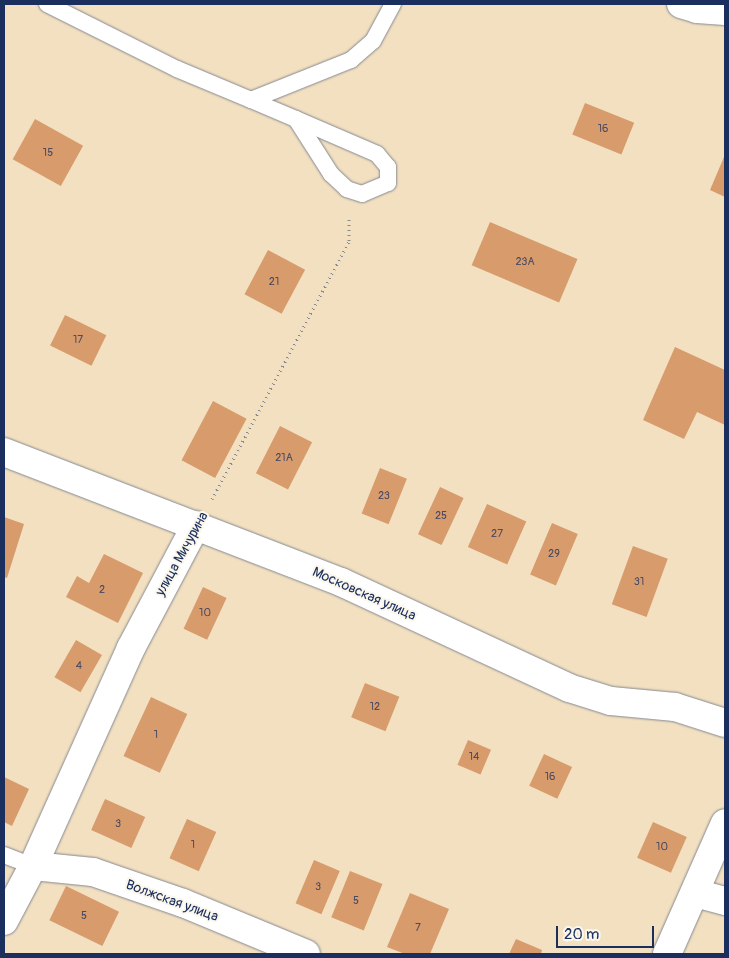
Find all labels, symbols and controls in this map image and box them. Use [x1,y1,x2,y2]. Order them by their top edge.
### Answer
house number: 16 [598,122,608,136]
house number: 15 [43,146,53,160]
house number: 23А [515,255,535,269]
house number: 21 [269,275,279,289]
house number: 17 [73,333,83,347]
house number: 21А [275,451,293,465]
house number: 23 [378,489,390,503]
street label: улица Мичурина [152,509,212,599]
house number: 25 [435,509,447,523]
house number: 27 [491,527,503,541]
house number: 29 [548,547,560,561]
street label: Московская улица [310,564,418,624]
house number: 31 [634,575,644,589]
house number: 2 [99,583,105,597]
house number: 10 [199,606,211,620]
house number: 4 [76,659,82,673]
house number: 12 [370,700,380,714]
house number: 1 [154,728,158,742]
house number: 14 [469,750,479,764]
house number: 16 [545,770,555,784]
house number: 3 [115,817,121,831]
house number: 1 [191,838,195,852]
house number: 10 [656,840,668,854]
street label: Волжская улица [124,877,220,925]
house number: 3 [315,880,321,894]
house number: 5 [353,894,359,908]
house number: 5 [81,909,87,923]
scale bar [559,916,656,948]
house number: 7 [415,921,421,935]
text: 20 m [564,925,599,944]

